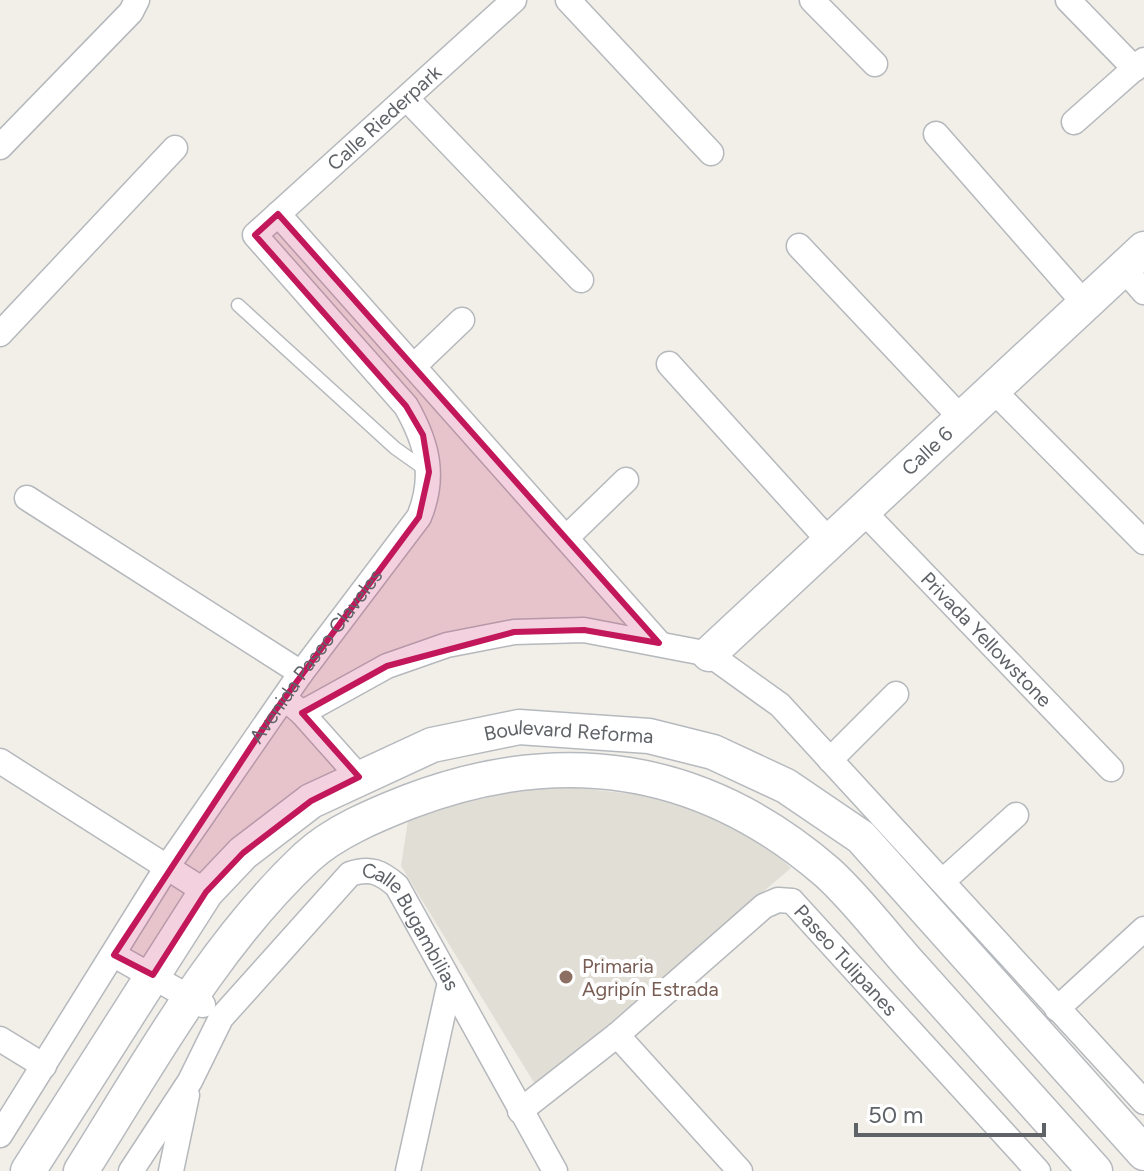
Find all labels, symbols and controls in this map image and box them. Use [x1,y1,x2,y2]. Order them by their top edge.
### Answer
street label: Calle Riederpark [322,60,446,176]
street label: Calle 6 [897,421,957,480]
street label: Avenida Paseo Claveles [244,564,388,748]
street label: Privada Yellowstone [916,567,1057,712]
street label: Boulevard Reforma [482,715,654,748]
street label: Calle Bugambilias [361,858,464,995]
street label: Paseo Tulipanes [789,899,903,1021]
place label: Primaria Agripín Estrada [582,954,719,1001]
marker: Primaria Agripín Estrada [557,968,575,986]
scale bar [856,1087,1044,1137]
text: 50 m [868,1100,924,1129]

